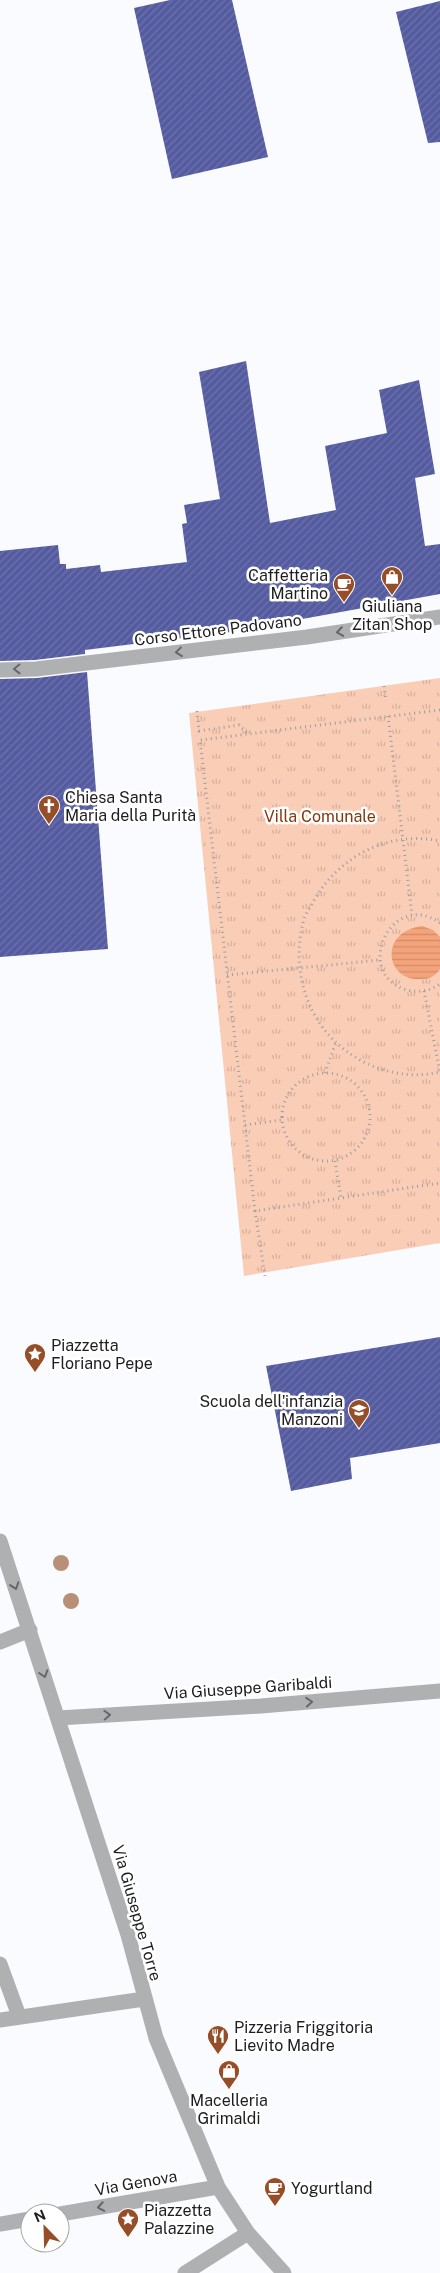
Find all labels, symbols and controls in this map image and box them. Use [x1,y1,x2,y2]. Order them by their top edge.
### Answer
shop icon: Giuliana Zitan Shop [380,565,404,596]
place label: Caffetteria Martino [248,566,328,603]
cafe icon: Caffetteria Martino [332,572,356,603]
place label: Giuliana Zitan Shop [352,597,432,634]
street label: Corso Ettore Padovano [133,610,303,650]
one-way arrow [336,627,344,637]
one-way arrow [174,646,182,657]
one-way arrow [13,664,21,675]
place label: Chiesa Santa Maria della Purità [65,788,196,825]
church icon: Chiesa Santa Maria della Purità [37,794,61,825]
park label: Villa Comunale [264,807,376,826]
place label: Piazzetta Floriano Pepe [51,1336,153,1373]
place icon: Piazzetta Floriano Pepe [23,1342,47,1373]
place label: Scuola dell'infanzia Manzoni [199,1392,343,1429]
school or university icon: Scuola dell'infanzia Manzoni [347,1398,371,1429]
one-way arrow [9,1581,19,1589]
one-way arrow [39,1669,49,1678]
street label: Via Giuseppe Garibaldi [163,1673,333,1703]
one-way arrow [306,1697,314,1708]
one-way arrow [103,1709,111,1720]
street label: Via Giuseppe Torre [109,1843,165,1983]
place label: Pizzeria Friggitoria Lievito Madre [234,2018,373,2055]
restaurant icon: Pizzeria Friggitoria Lievito Madre [206,2024,230,2055]
shop icon: Macelleria Grimaldi [217,2059,241,2090]
place label: Macelleria Grimaldi [190,2091,268,2128]
street label: Via Genova [93,2166,179,2200]
cafe icon: Yogurtland [263,2176,287,2207]
place label: Yogurtland [291,2179,372,2198]
one-way arrow [97,2201,105,2211]
place label: Piazzetta Palazzine [144,2201,214,2238]
north arrow [20,2203,70,2253]
text: N [32,2207,48,2226]
place icon: Piazzetta Palazzine [116,2207,140,2238]

